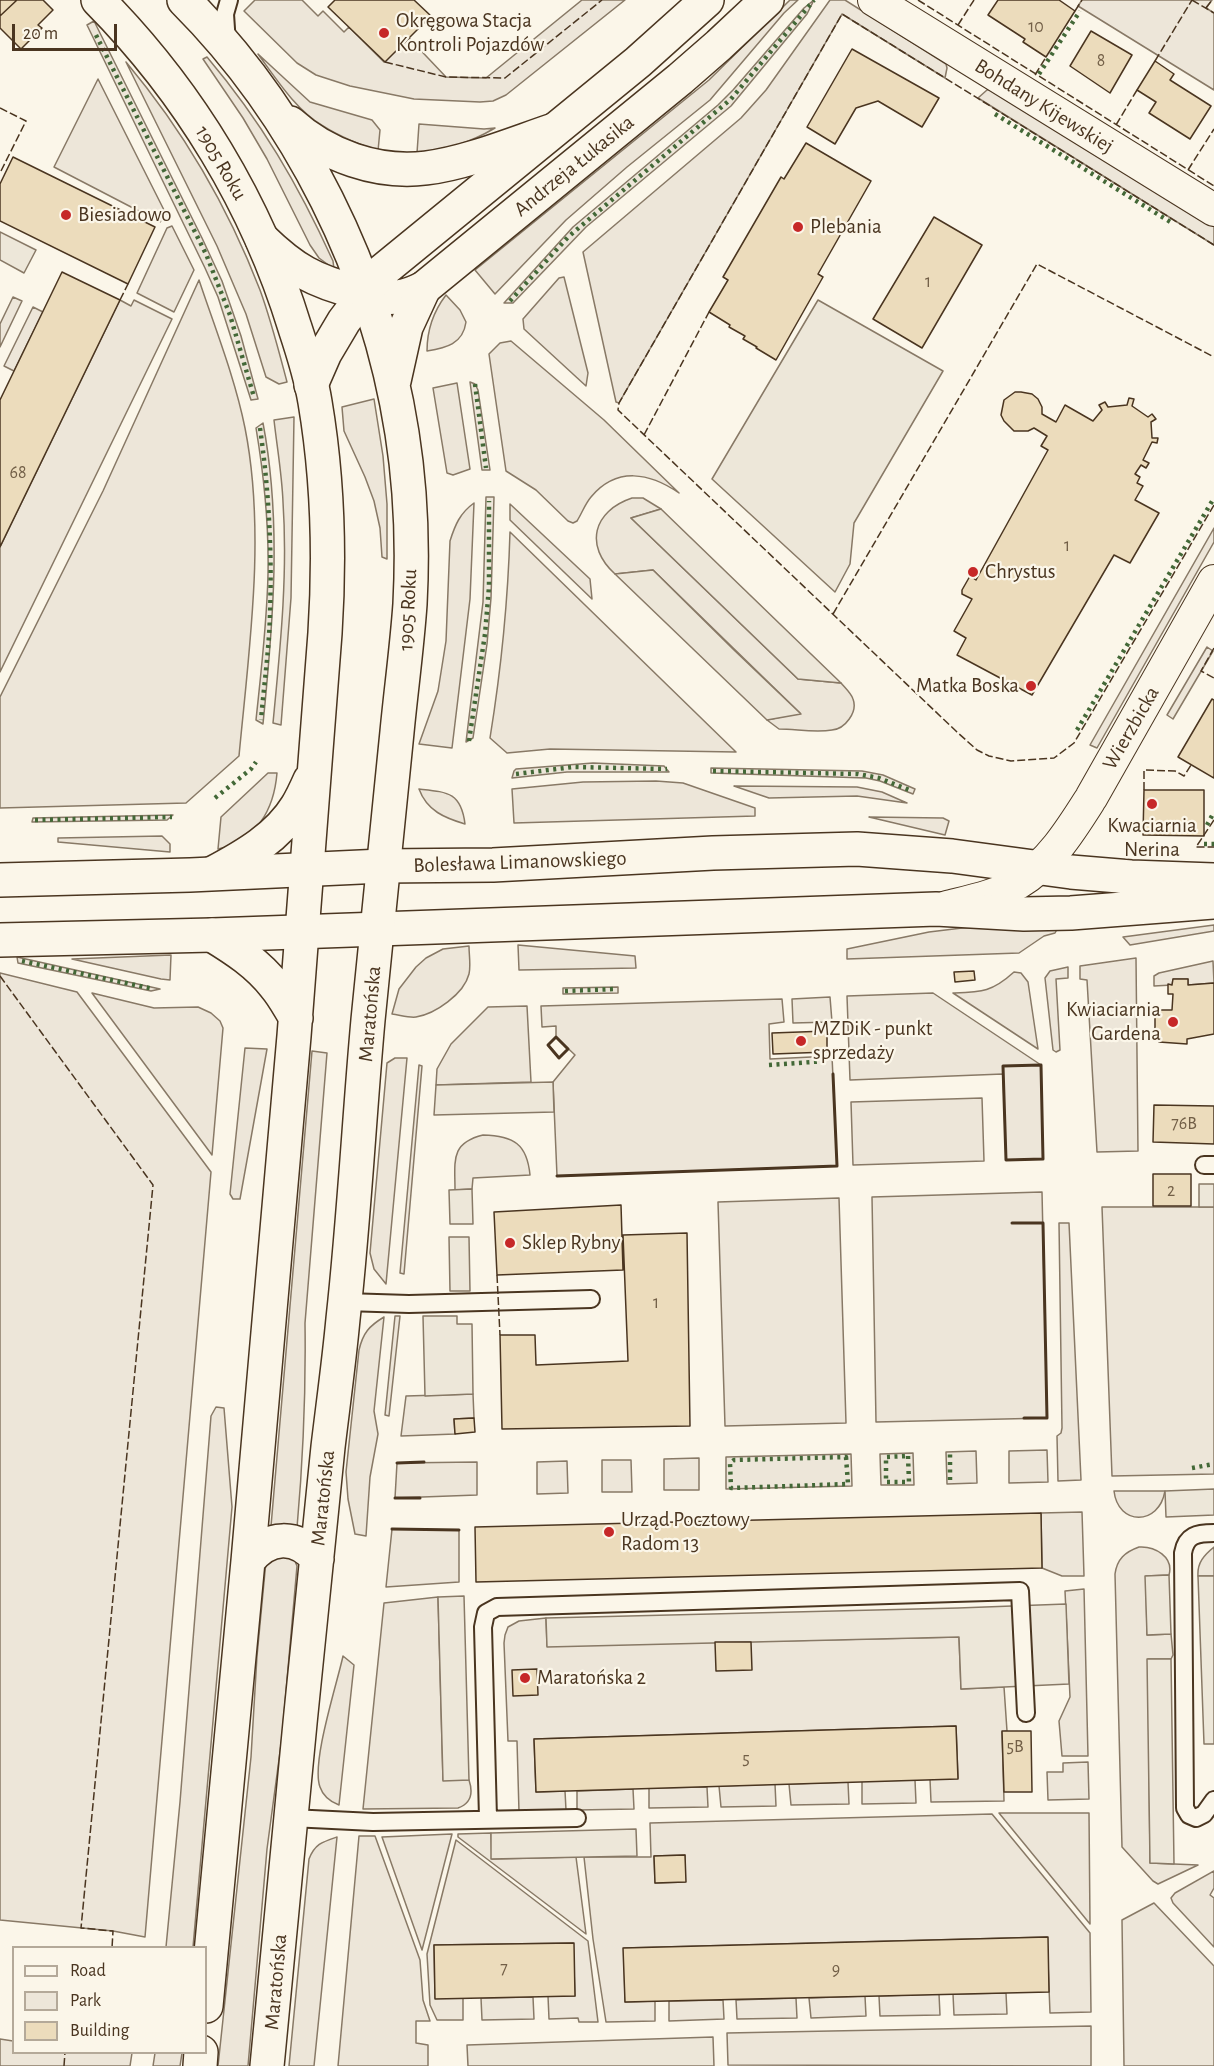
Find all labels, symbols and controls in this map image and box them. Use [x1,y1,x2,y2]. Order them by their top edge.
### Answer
place label: Okręgowa Stacja Kontroli Pojazdów [396,8,544,58]
scale bar [15,12,120,50]
house number: 10 [1028,16,1044,38]
text: 20 m [23,25,58,43]
marker: Okręgowa Stacja Kontroli Pojazdów [377,26,391,40]
house number: 8 [1097,50,1105,72]
street label: Bohdany Kijewskiej [970,53,1118,159]
street label: Andrzeja Łukasika [509,110,639,222]
street label: 1905 Roku [190,121,252,205]
place label: Biesiadowo [78,202,172,228]
marker: Biesiadowo [59,208,73,222]
place label: Plebania [810,214,882,240]
marker: Plebania [791,220,805,234]
house number: 1 [925,271,931,293]
house number: 68 [10,462,26,484]
house number: 1 [1064,535,1070,557]
place label: Chrystus [985,559,1056,585]
marker: Chrystus [966,565,980,579]
street label: 1905 Roku [393,568,423,652]
place label: Matka Boska [916,673,1019,699]
marker: Matka Boska [1024,679,1038,693]
street label: Wierzbicka [1097,682,1165,774]
marker: Kwaciarnia Nerina [1145,797,1159,811]
place label: Kwaciarnia Nerina [1107,813,1197,863]
street label: Bolesława Limanowskiego [413,846,627,878]
street label: Maratońska [353,965,387,1063]
place label: Kwiaciarnia Gardena [1066,997,1161,1047]
marker: Kwiaciarnia Gardena [1166,1015,1180,1029]
place label: MZDiK - punkt sprzedaży [813,1016,932,1066]
marker: MZDiK - punkt sprzedaży [794,1034,808,1048]
house number: 76B [1171,1113,1197,1135]
house number: 2 [1167,1180,1175,1202]
place label: Sklep Rybny [522,1230,620,1256]
marker: Sklep Rybny [503,1236,517,1250]
house number: 1 [653,1292,659,1314]
street label: Maratońska [305,1449,341,1547]
place label: Urząd Pocztowy Radom 13 [621,1507,750,1557]
marker: Urząd Pocztowy Radom 13 [602,1525,616,1539]
place label: Maratońska 2 [537,1665,646,1691]
marker: Maratońska 2 [518,1671,532,1685]
house number: 5B [1006,1736,1024,1758]
house number: 5 [742,1748,750,1770]
street label: Maratońska [259,1933,293,2031]
legend [12,1946,207,2054]
house number: 7 [500,1958,508,1980]
house number: 9 [832,1959,840,1981]
text: Road [70,1962,106,1980]
text: Park [70,1992,101,2010]
text: Building [70,2022,129,2040]

